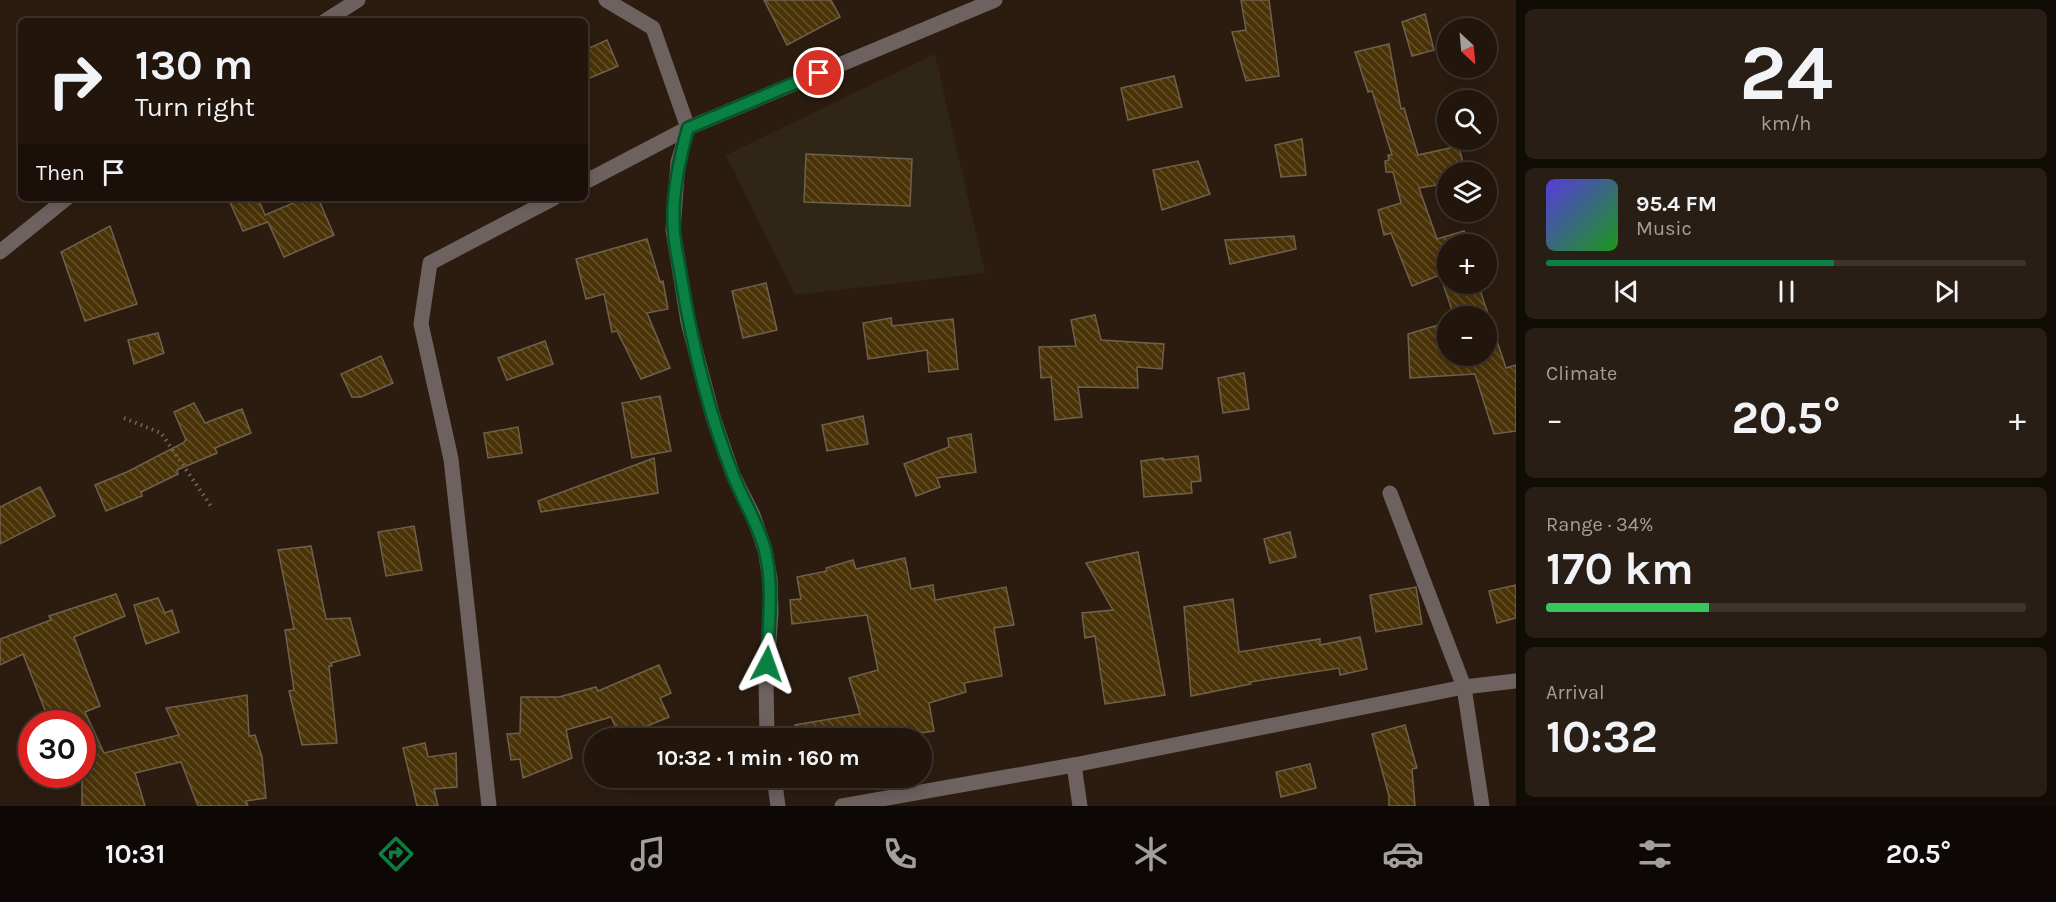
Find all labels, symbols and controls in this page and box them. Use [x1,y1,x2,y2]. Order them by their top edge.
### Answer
north arrow [1437,18,1497,78]
map controls [1437,18,1497,366]
text: 24 [1739,27,1833,119]
text: 130 m [135,40,253,90]
icon: right [36,42,114,120]
pin [793,47,844,98]
icon: arrive [802,56,835,89]
button: search [1437,90,1497,150]
text: Turn right [135,91,255,123]
text: km/h [1761,112,1811,135]
icon: arrive [97,156,130,189]
text: Then [36,160,85,186]
button: layers [1437,162,1497,222]
text: 95.4 FM [1636,191,1717,217]
text: Music [1636,217,1692,240]
button: + [1437,234,1497,294]
icon: previous [1610,275,1643,308]
icon: pause [1770,275,1803,308]
icon: next [1930,275,1963,308]
button: − [1437,306,1497,366]
text: Climate [1546,362,1617,385]
text: 20.5° [1731,392,1841,444]
text: − [1546,400,1563,438]
text: + [2009,400,2026,438]
text: Range · 34% [1546,513,1653,536]
text: 170 km [1546,543,1694,595]
position arrow [735,632,799,696]
text: Arrival [1546,681,1605,704]
speed limit sign: 30 [18,710,96,788]
text: 10:32 [1546,711,1658,763]
text: 10:32 · 1 min · 160 m [656,745,860,771]
icon: directions [375,833,417,875]
icon: music [627,833,669,875]
icon: phone [879,833,921,875]
icon: climate [1130,833,1172,875]
icon: car [1382,833,1424,875]
icon: filters [1634,833,1676,875]
text: 10:31 [105,838,165,870]
text: 20.5° [1886,838,1951,870]

